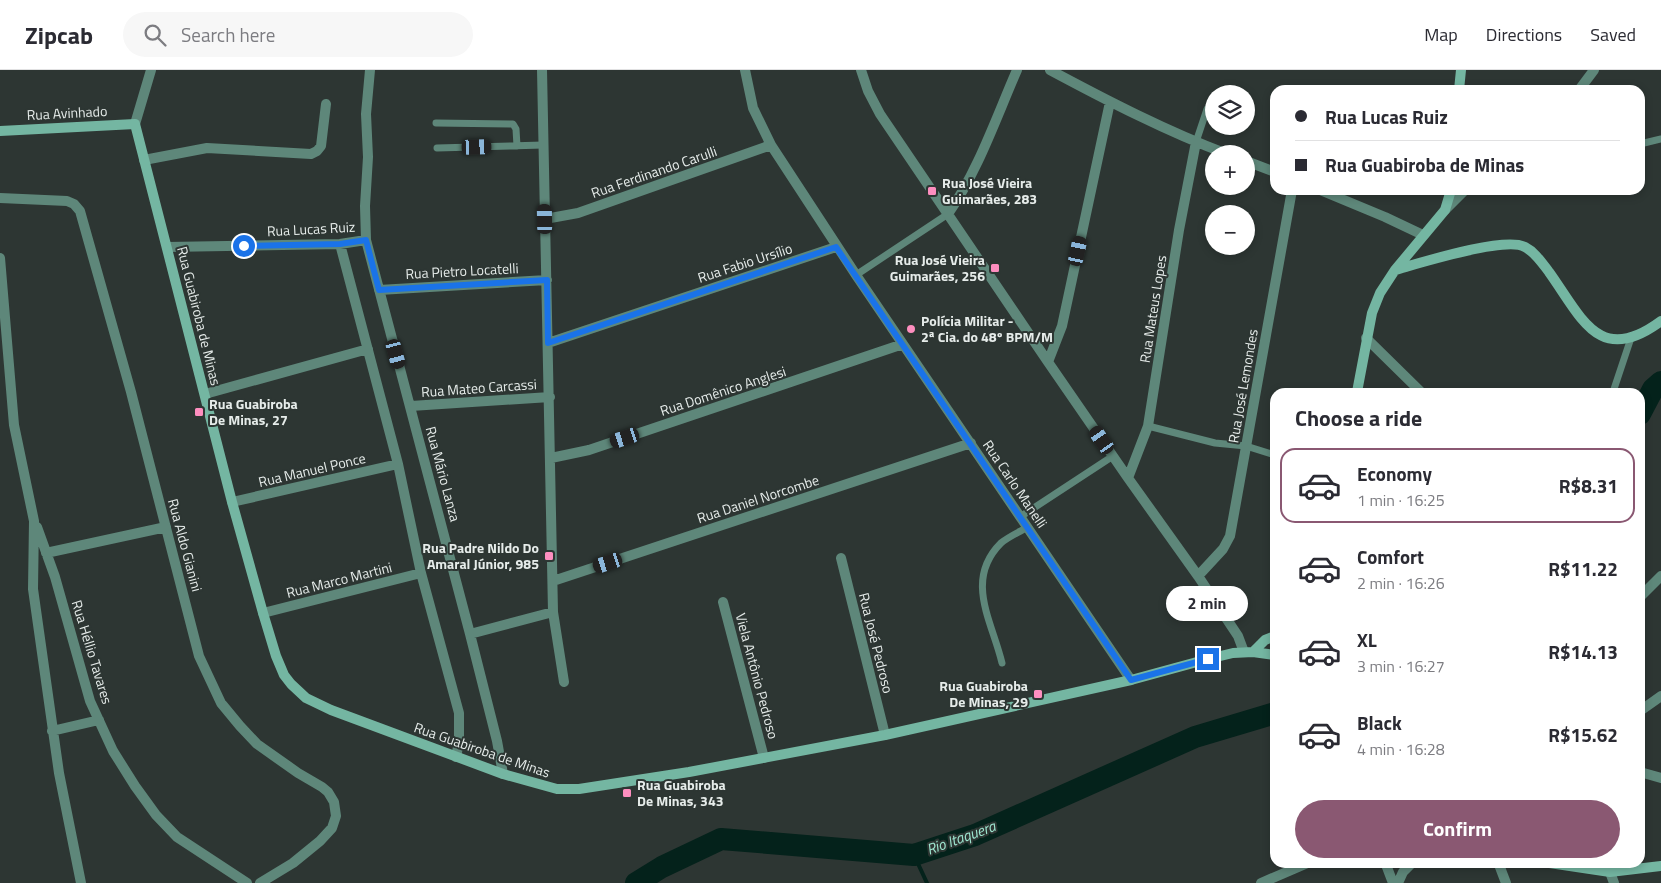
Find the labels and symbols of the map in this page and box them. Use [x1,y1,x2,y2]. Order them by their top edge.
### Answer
street label: Rua Avinhado [26,100,108,125]
car [461,139,492,155]
street label: Rua Ferdinando Carulli [588,140,720,203]
place label: Rua José Vieira Guimarães, 283 [942,172,1037,209]
marker: Rua José Vieira Guimarães, 283 [926,185,938,197]
car [537,204,552,234]
street label: Rua Lucas Ruiz [266,216,356,241]
route start [233,235,255,257]
car [1067,235,1088,267]
street label: Rua Fabio Ursílio [695,237,795,288]
street label: Rua Guabiroba de Minas [172,244,227,388]
place label: Rua José Vieira Guimarães, 256 [890,249,985,286]
street label: Rua Mateus Lopes [1134,254,1171,364]
street label: Rua Pietro Locatelli [405,257,519,284]
marker: Rua José Vieira Guimarães, 256 [989,262,1001,274]
place label: Polícia Militar - 2ª Cia. do 48º BPM/M [921,310,1053,347]
marker: Polícia Militar - 2ª Cia. do 48º BPM/M [905,323,917,335]
street label: Rua José Lemondes [1222,327,1263,445]
car [384,338,407,370]
street label: Rua Domênico Anglesi [657,360,789,421]
street label: Rua Mateo Carcassi [420,373,538,402]
place label: Rua Guabiroba De Minas, 27 [209,393,298,430]
marker: Rua Guabiroba De Minas, 27 [193,406,205,418]
car [1087,423,1116,457]
street label: Rua Mário Lanza [421,424,466,524]
car [608,426,641,450]
street label: Rua Carlo Manelli [978,435,1053,532]
street label: Rua Manuel Ponce [256,447,368,492]
street label: Rua Daniel Norcombe [694,469,822,528]
street label: Rua Aldo Gianini [163,496,208,594]
place label: Rua Padre Nildo Do Amaral Júnior, 985 [422,537,539,574]
marker: Rua Padre Nildo Do Amaral Júnior, 985 [543,550,555,562]
car [591,551,624,575]
street label: Rua Marco Martini [284,556,394,603]
callout: 2 min [1167,586,1249,622]
street label: Rua José Pedroso [854,590,899,695]
street label: Rua Héllio Tavares [67,597,118,706]
street label: Viela Antônio Pedroso [731,611,784,741]
route end [1197,648,1219,670]
place label: Rua Guabiroba De Minas, 29 [939,675,1028,712]
marker: Rua Guabiroba De Minas, 29 [1032,688,1044,700]
street label: Rua Guabiroba de Minas [411,716,553,783]
place label: Rua Guabiroba De Minas, 343 [637,774,726,811]
marker: Rua Guabiroba De Minas, 343 [621,787,633,799]
water label: Rio Itaquera [923,814,1000,861]

